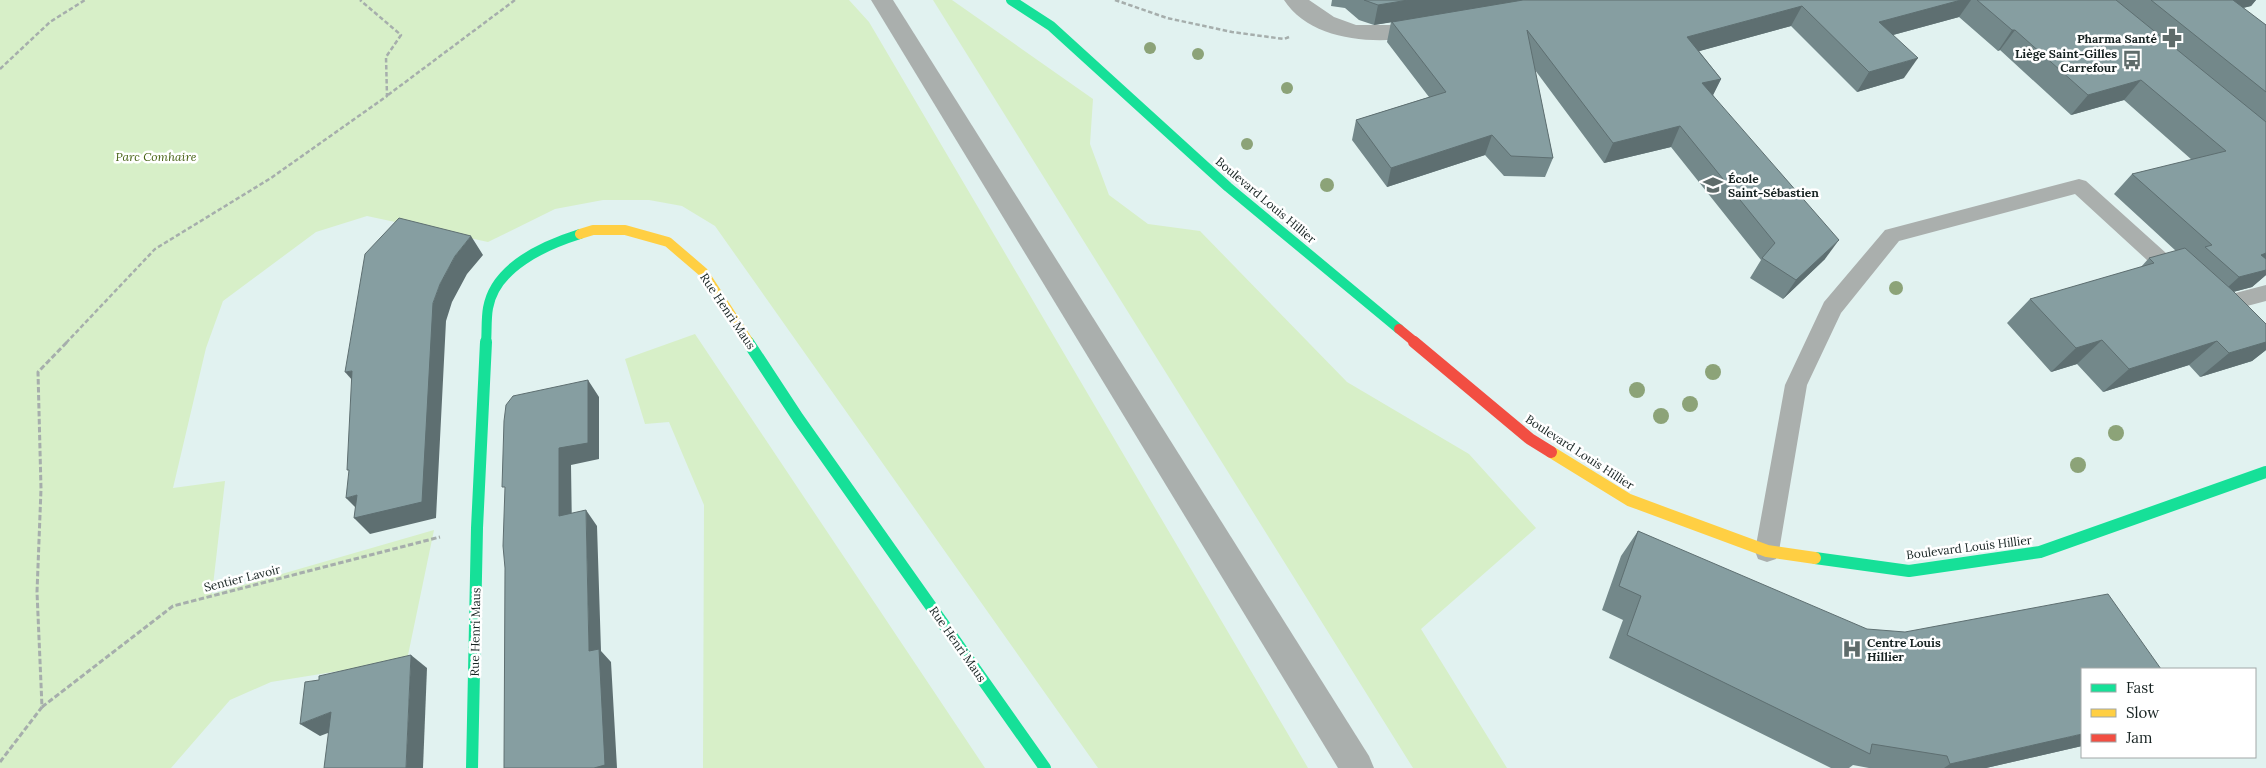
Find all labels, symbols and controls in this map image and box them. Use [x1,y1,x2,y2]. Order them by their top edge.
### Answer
pharmacy icon: Pharma Santé [2161,27,2183,49]
place label: Pharma Santé [2077,31,2158,46]
place label: Liège Saint-Gilles Carrefour [2015,46,2117,75]
bus stop icon: Liège Saint-Gilles Carrefour [2121,49,2143,71]
park label: Parc Comhaire [115,149,197,164]
street label: Boulevard Louis Hillier [1213,154,1320,247]
place label: École Saint-Sébastien [1728,171,1819,200]
school or university icon: École Saint-Sébastien [1702,174,1724,196]
street label: Rue Henri Maus [697,270,759,352]
street label: Boulevard Louis Hillier [1523,411,1638,493]
street label: Boulevard Louis Hillier [1905,532,2033,562]
street label: Sentier Lavoir [202,561,283,595]
street label: Rue Henri Maus [467,587,483,677]
street label: Rue Henri Maus [926,603,990,685]
place label: Centre Louis Hillier [1867,635,1941,664]
hospital icon: Centre Louis Hillier [1841,638,1863,660]
legend [2081,668,2256,758]
text: Fast [2126,678,2154,697]
text: Slow [2126,703,2159,722]
text: Jam [2125,728,2153,747]

